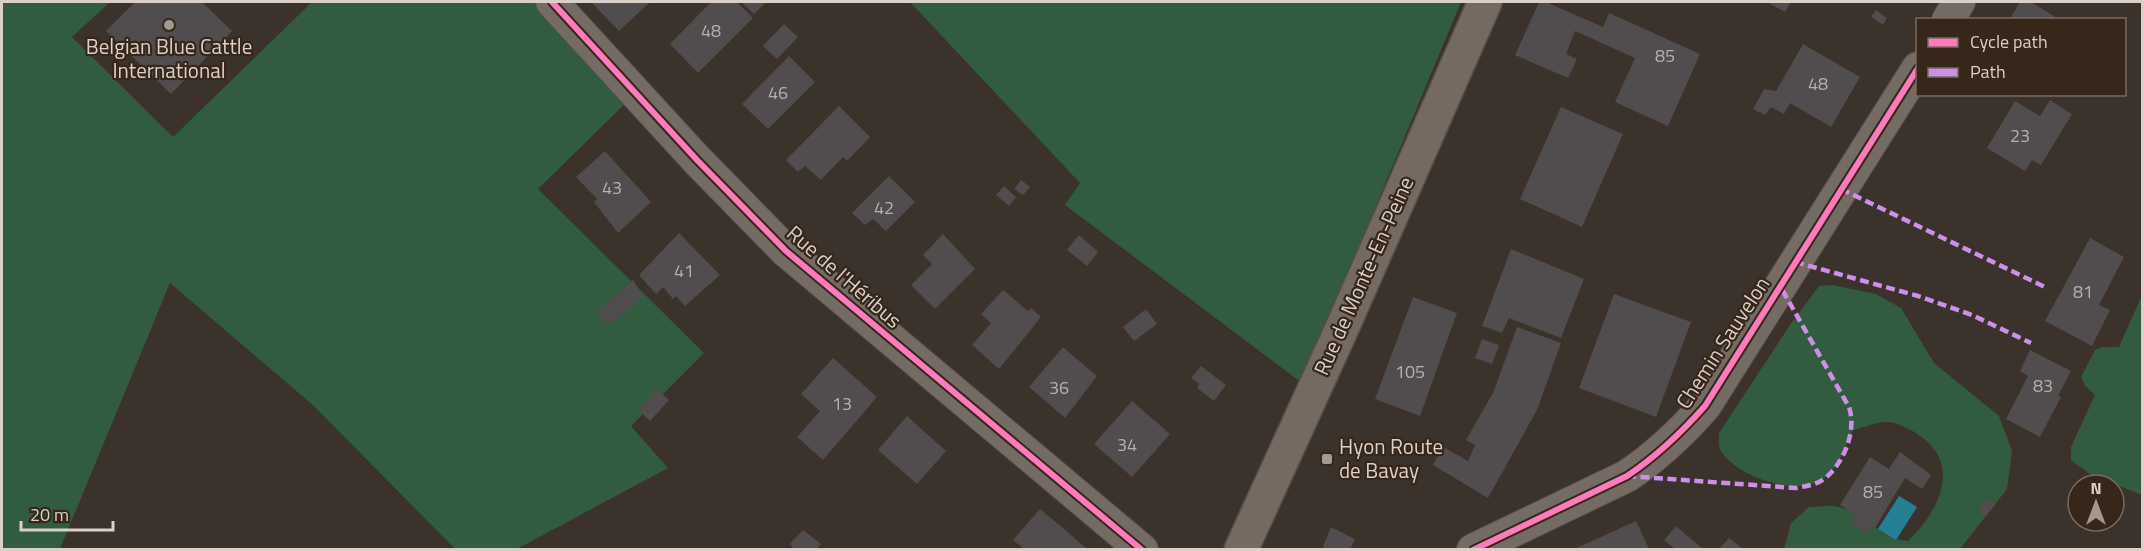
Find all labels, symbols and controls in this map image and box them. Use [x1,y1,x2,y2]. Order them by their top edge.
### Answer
house number: 48 [701,17,721,44]
marker: Belgian Blue Cattle International [162,18,176,32]
legend [1916,18,2126,96]
text: Cycle path [1970,28,2048,55]
place label: Belgian Blue Cattle International [86,30,252,86]
house number: 85 [1655,42,1675,69]
text: Path [1970,58,2006,85]
house number: 48 [1808,70,1828,97]
house number: 46 [768,79,788,106]
house number: 23 [2010,122,2030,149]
street label: Rue de Monte-En-Peine [1305,171,1421,380]
house number: 43 [602,174,622,201]
house number: 42 [874,194,894,221]
street label: Rue de l'Héribus [780,217,909,335]
house number: 41 [674,257,694,284]
street label: Chemin Sauvelon [1667,270,1777,415]
house number: 81 [2073,278,2093,305]
house number: 105 [1395,358,1425,385]
house number: 83 [2033,372,2053,399]
house number: 36 [1049,374,1069,401]
house number: 13 [832,390,852,417]
place label: Hyon Route de Bavay [1339,430,1443,486]
house number: 34 [1117,431,1137,458]
marker: Hyon Route de Bavay [1320,452,1334,466]
north arrow [2066,473,2126,533]
text: N [2090,476,2102,500]
house number: 85 [1863,478,1883,505]
scale bar [21,494,112,532]
text: 20 m [30,501,69,528]

